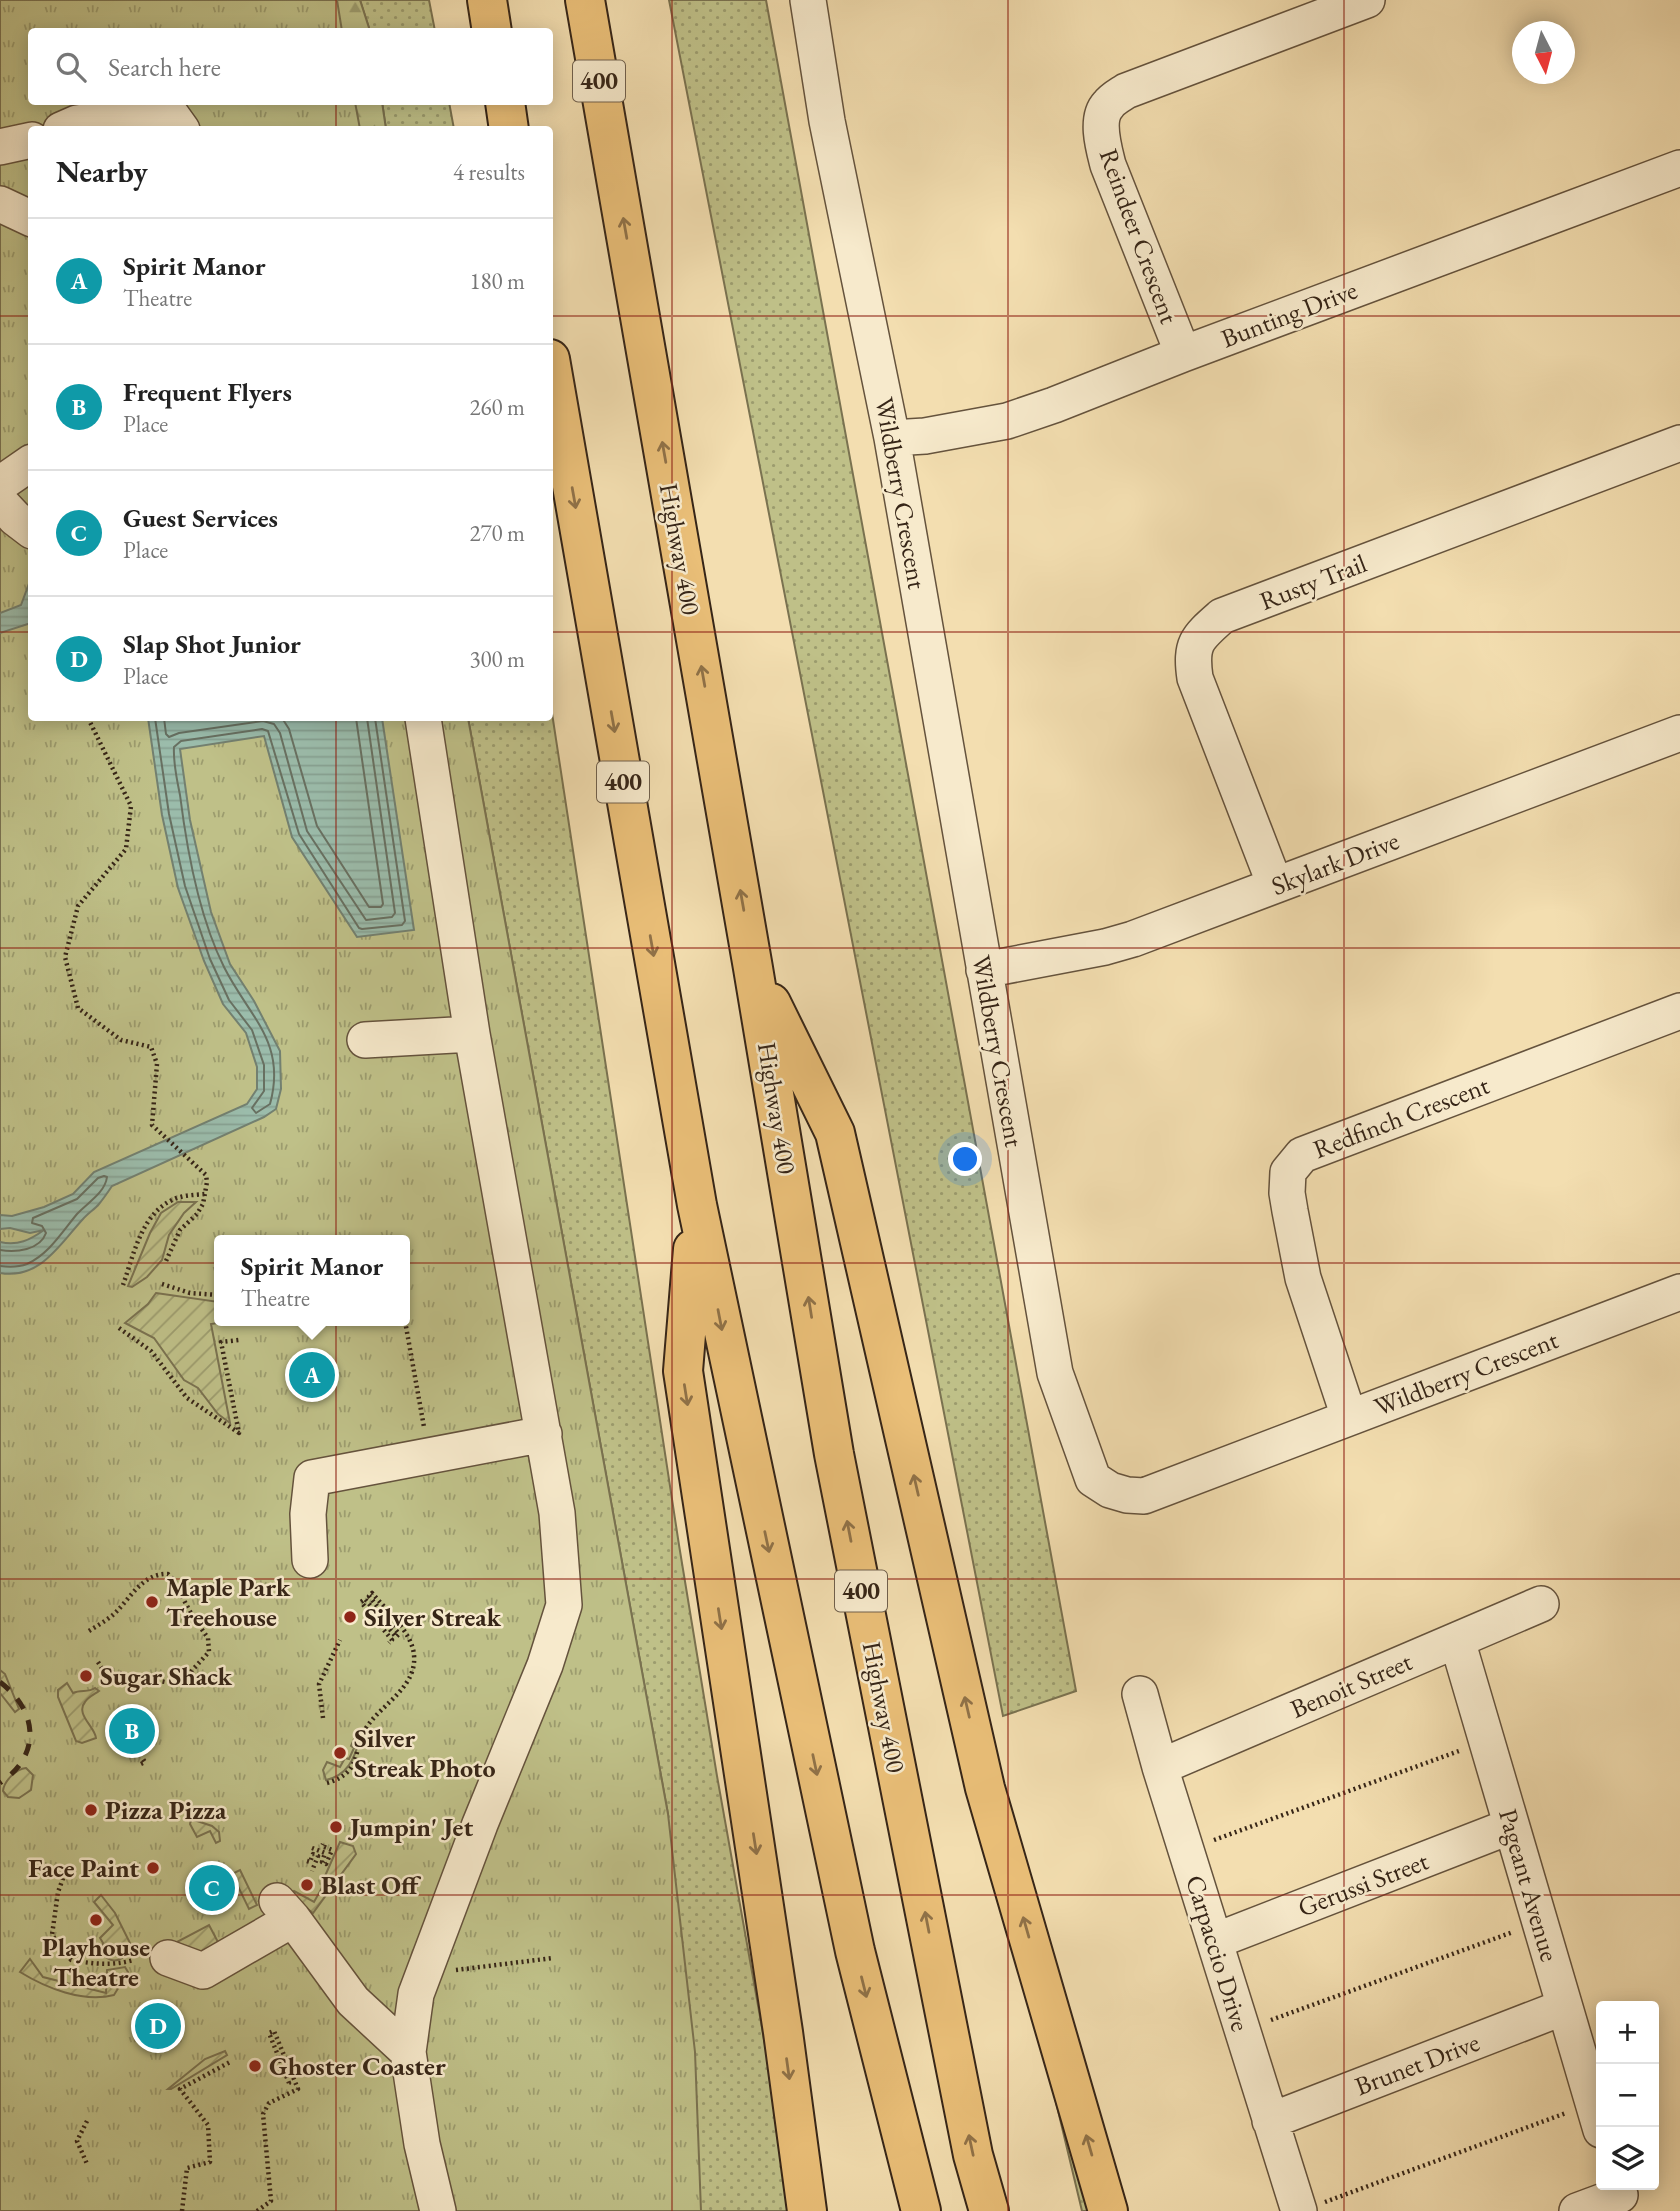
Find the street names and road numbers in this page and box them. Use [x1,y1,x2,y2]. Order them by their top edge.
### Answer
road number: 400 [573,60,625,102]
street label: Reindeer Crescent [1092,144,1186,328]
street label: Bunting Drive [1216,273,1362,355]
street label: Wildberry Crescent [867,394,935,592]
street label: Highway 400 [652,481,708,617]
street label: Rusty Trail [1255,546,1371,618]
road number: 400 [597,762,649,802]
street label: Skylark Drive [1266,823,1404,903]
street label: Wildberry Crescent [964,952,1032,1150]
street label: Highway 400 [750,1040,804,1176]
street label: Redfinch Crescent [1308,1068,1494,1166]
street label: Wildberry Crescent [1369,1322,1563,1424]
road number: 400 [835,1570,887,1611]
street label: Highway 400 [855,1638,913,1776]
street label: Benoit Street [1285,1644,1417,1726]
street label: Pageant Avenue [1491,1805,1567,1965]
street label: Gerussi Street [1293,1844,1433,1924]
street label: Carpaccio Drive [1178,1871,1258,2035]
street label: Brunet Drive [1350,2025,1484,2103]

